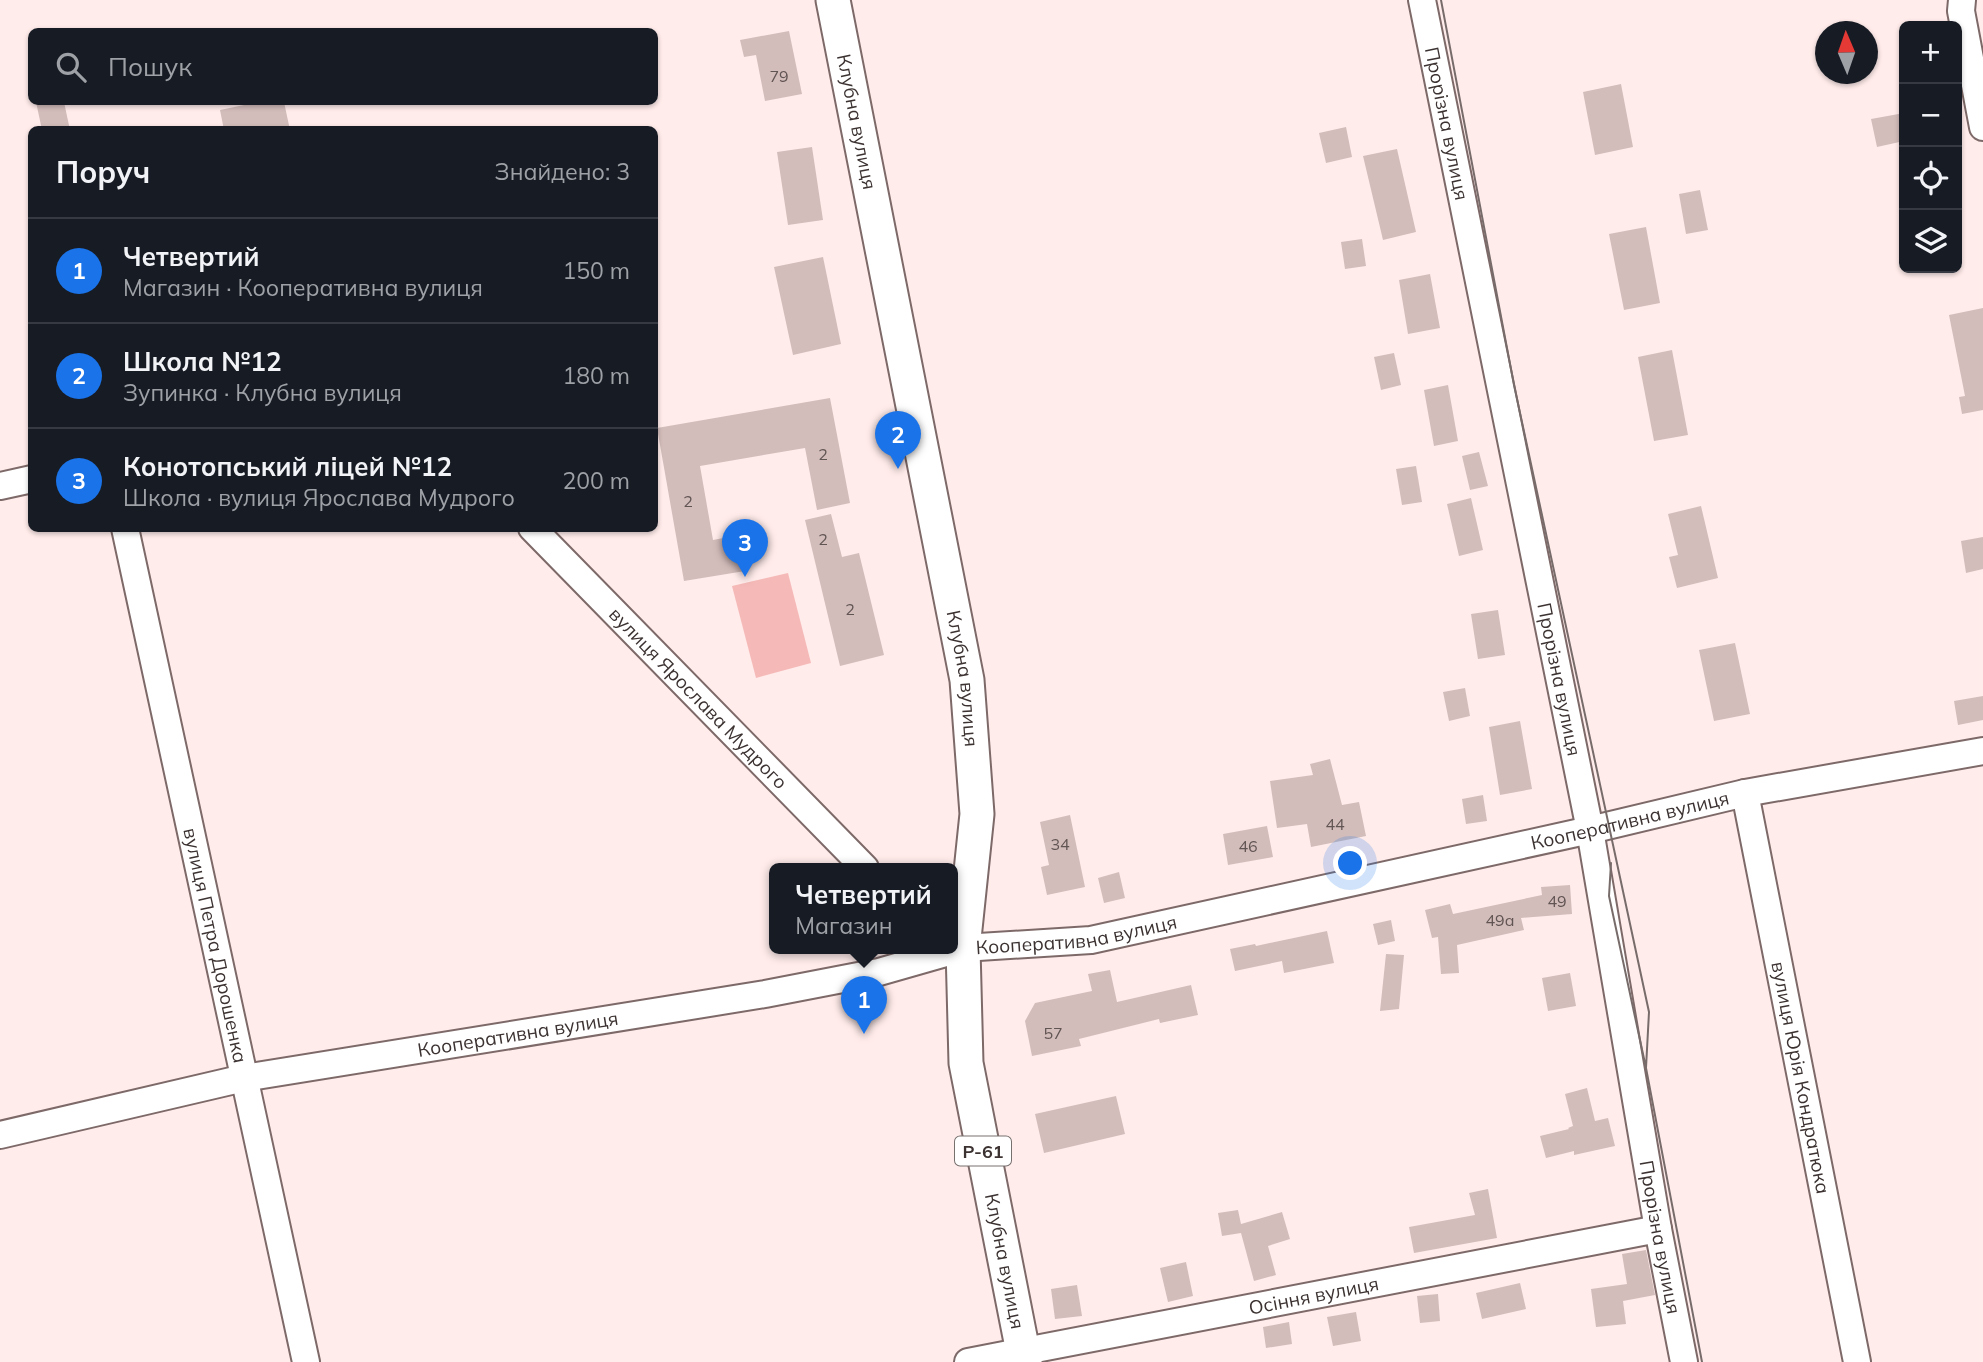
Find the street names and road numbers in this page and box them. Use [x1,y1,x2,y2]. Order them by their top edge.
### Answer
street label: Прорізна вулиця [1420,45,1474,202]
street label: Клубна вулиця [832,52,882,192]
street label: Прорізна вулиця [1532,600,1587,758]
street label: вулиця Ярослава Мудрого [604,602,793,794]
street label: Клубна вулиця [942,608,984,748]
street label: Кооперативна вулиця [1528,785,1731,855]
street label: вулиця Петра Дорошенка [178,826,253,1065]
street label: Кооперативна вулиця [975,909,1179,959]
street label: вулиця Юрія Кондратюка [1766,959,1836,1196]
street label: Кооперативна вулиця [416,1006,620,1062]
road number: Р-61 [955,1136,1011,1166]
street label: Прорізна вулиця [1634,1158,1686,1316]
street label: Клубна вулиця [980,1191,1030,1331]
street label: Осіння вулиця [1247,1271,1381,1320]

